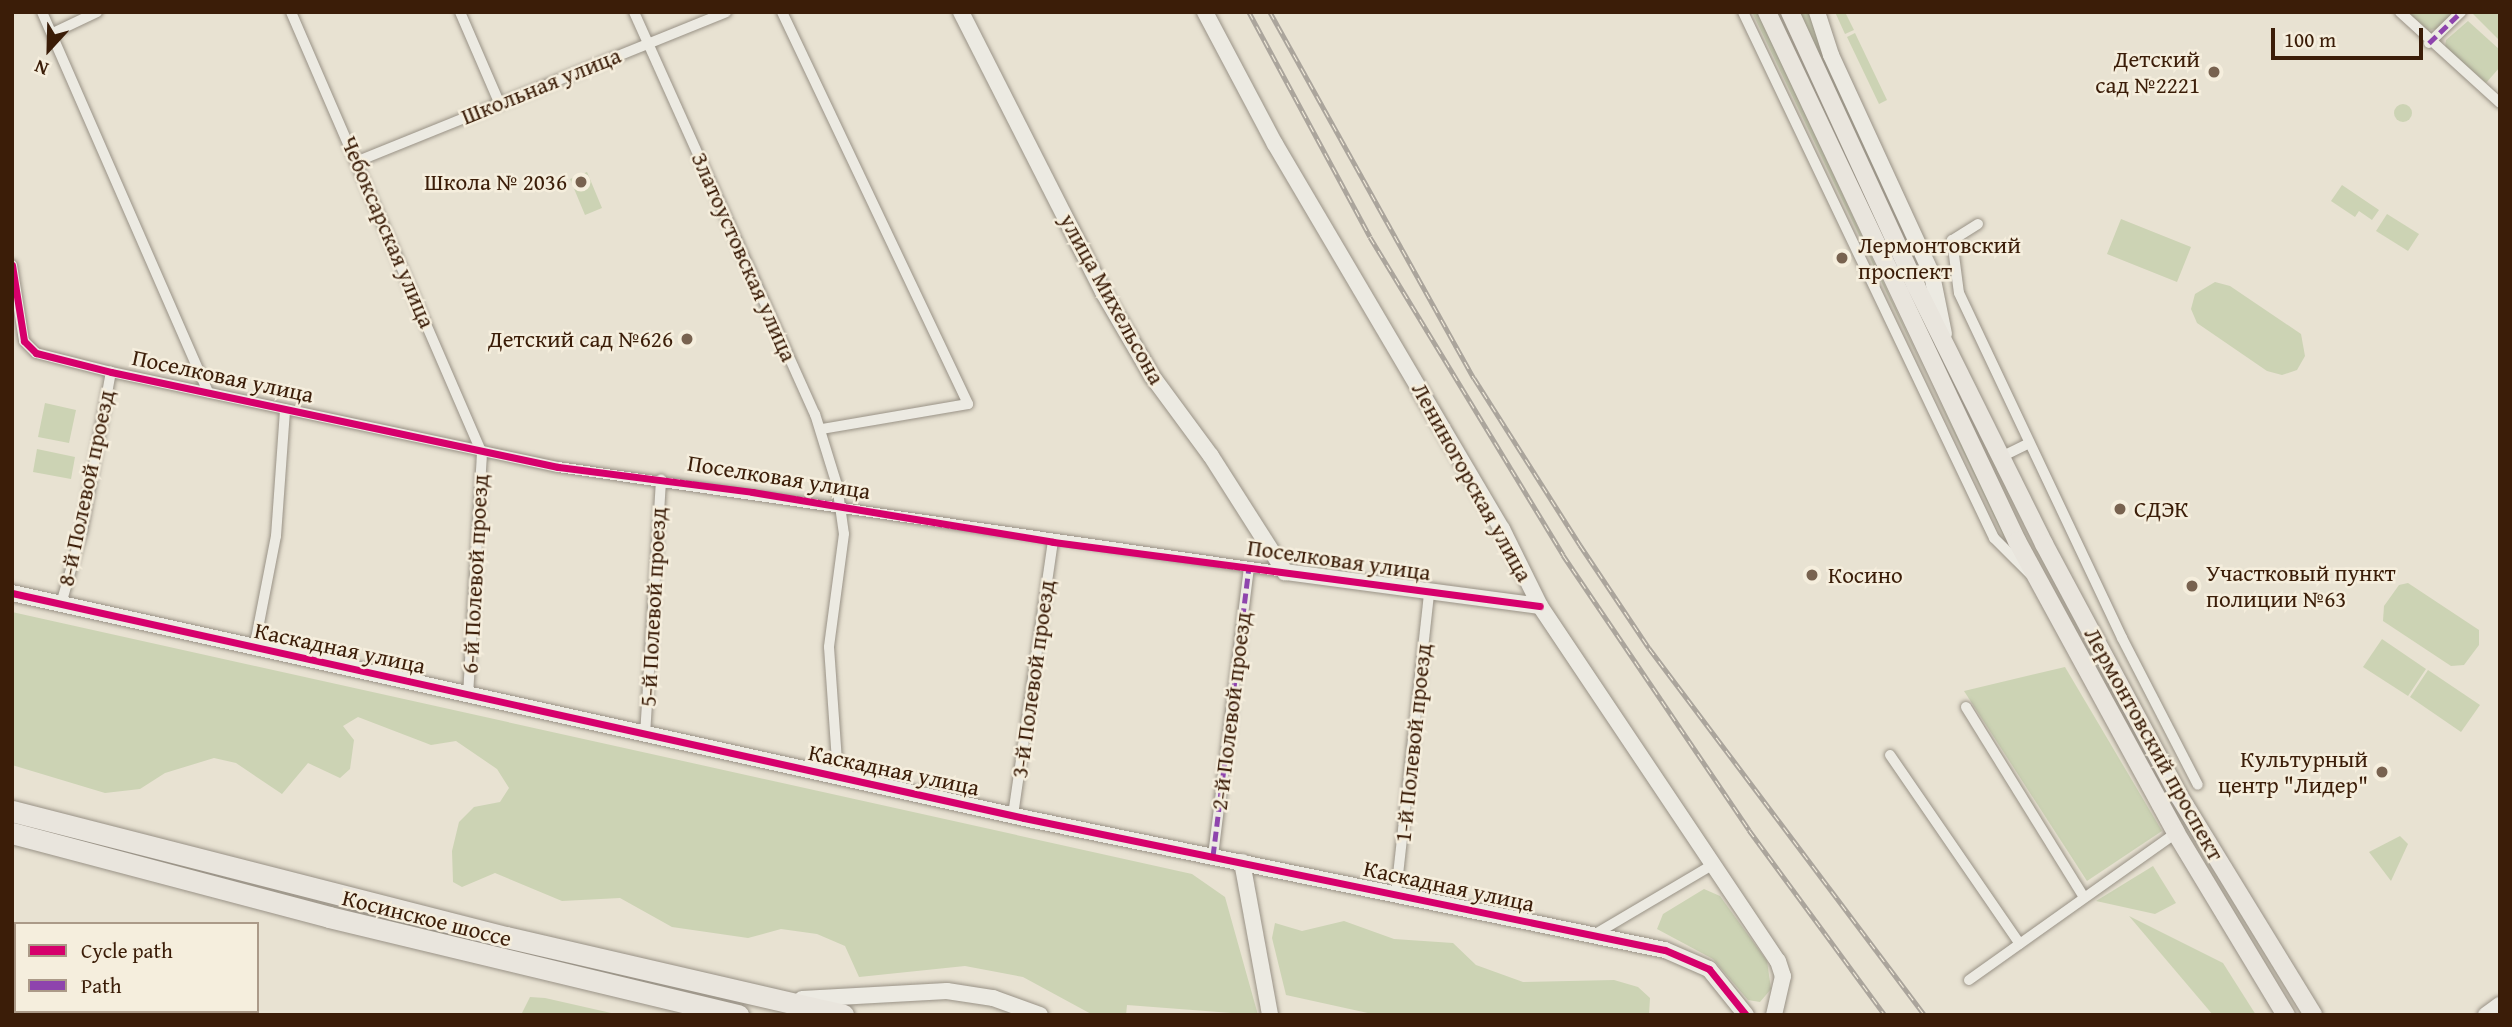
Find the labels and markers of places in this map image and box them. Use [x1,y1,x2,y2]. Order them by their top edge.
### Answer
place label: Детский сад №2221 [2095,45,2200,99]
marker: Детский сад №2221 [2206,64,2222,80]
place label: Школа № 2036 [424,168,567,196]
marker: Школа № 2036 [573,174,589,190]
place label: Лермонтовский проспект [1858,231,2021,285]
marker: Лермонтовский проспект [1832,248,1852,268]
place label: Детский сад №626 [488,325,673,353]
marker: Детский сад №626 [679,331,695,347]
place label: СДЭК [2134,495,2188,523]
marker: СДЭК [2112,501,2128,517]
place label: Участковый пункт полиции №63 [2206,559,2396,613]
place label: Косино [1828,561,1903,589]
marker: Косино [1802,565,1822,585]
marker: Участковый пункт полиции №63 [2184,578,2200,594]
place label: Культурный центр "Лидер" [2218,745,2368,799]
marker: Культурный центр "Лидер" [2374,764,2390,780]

